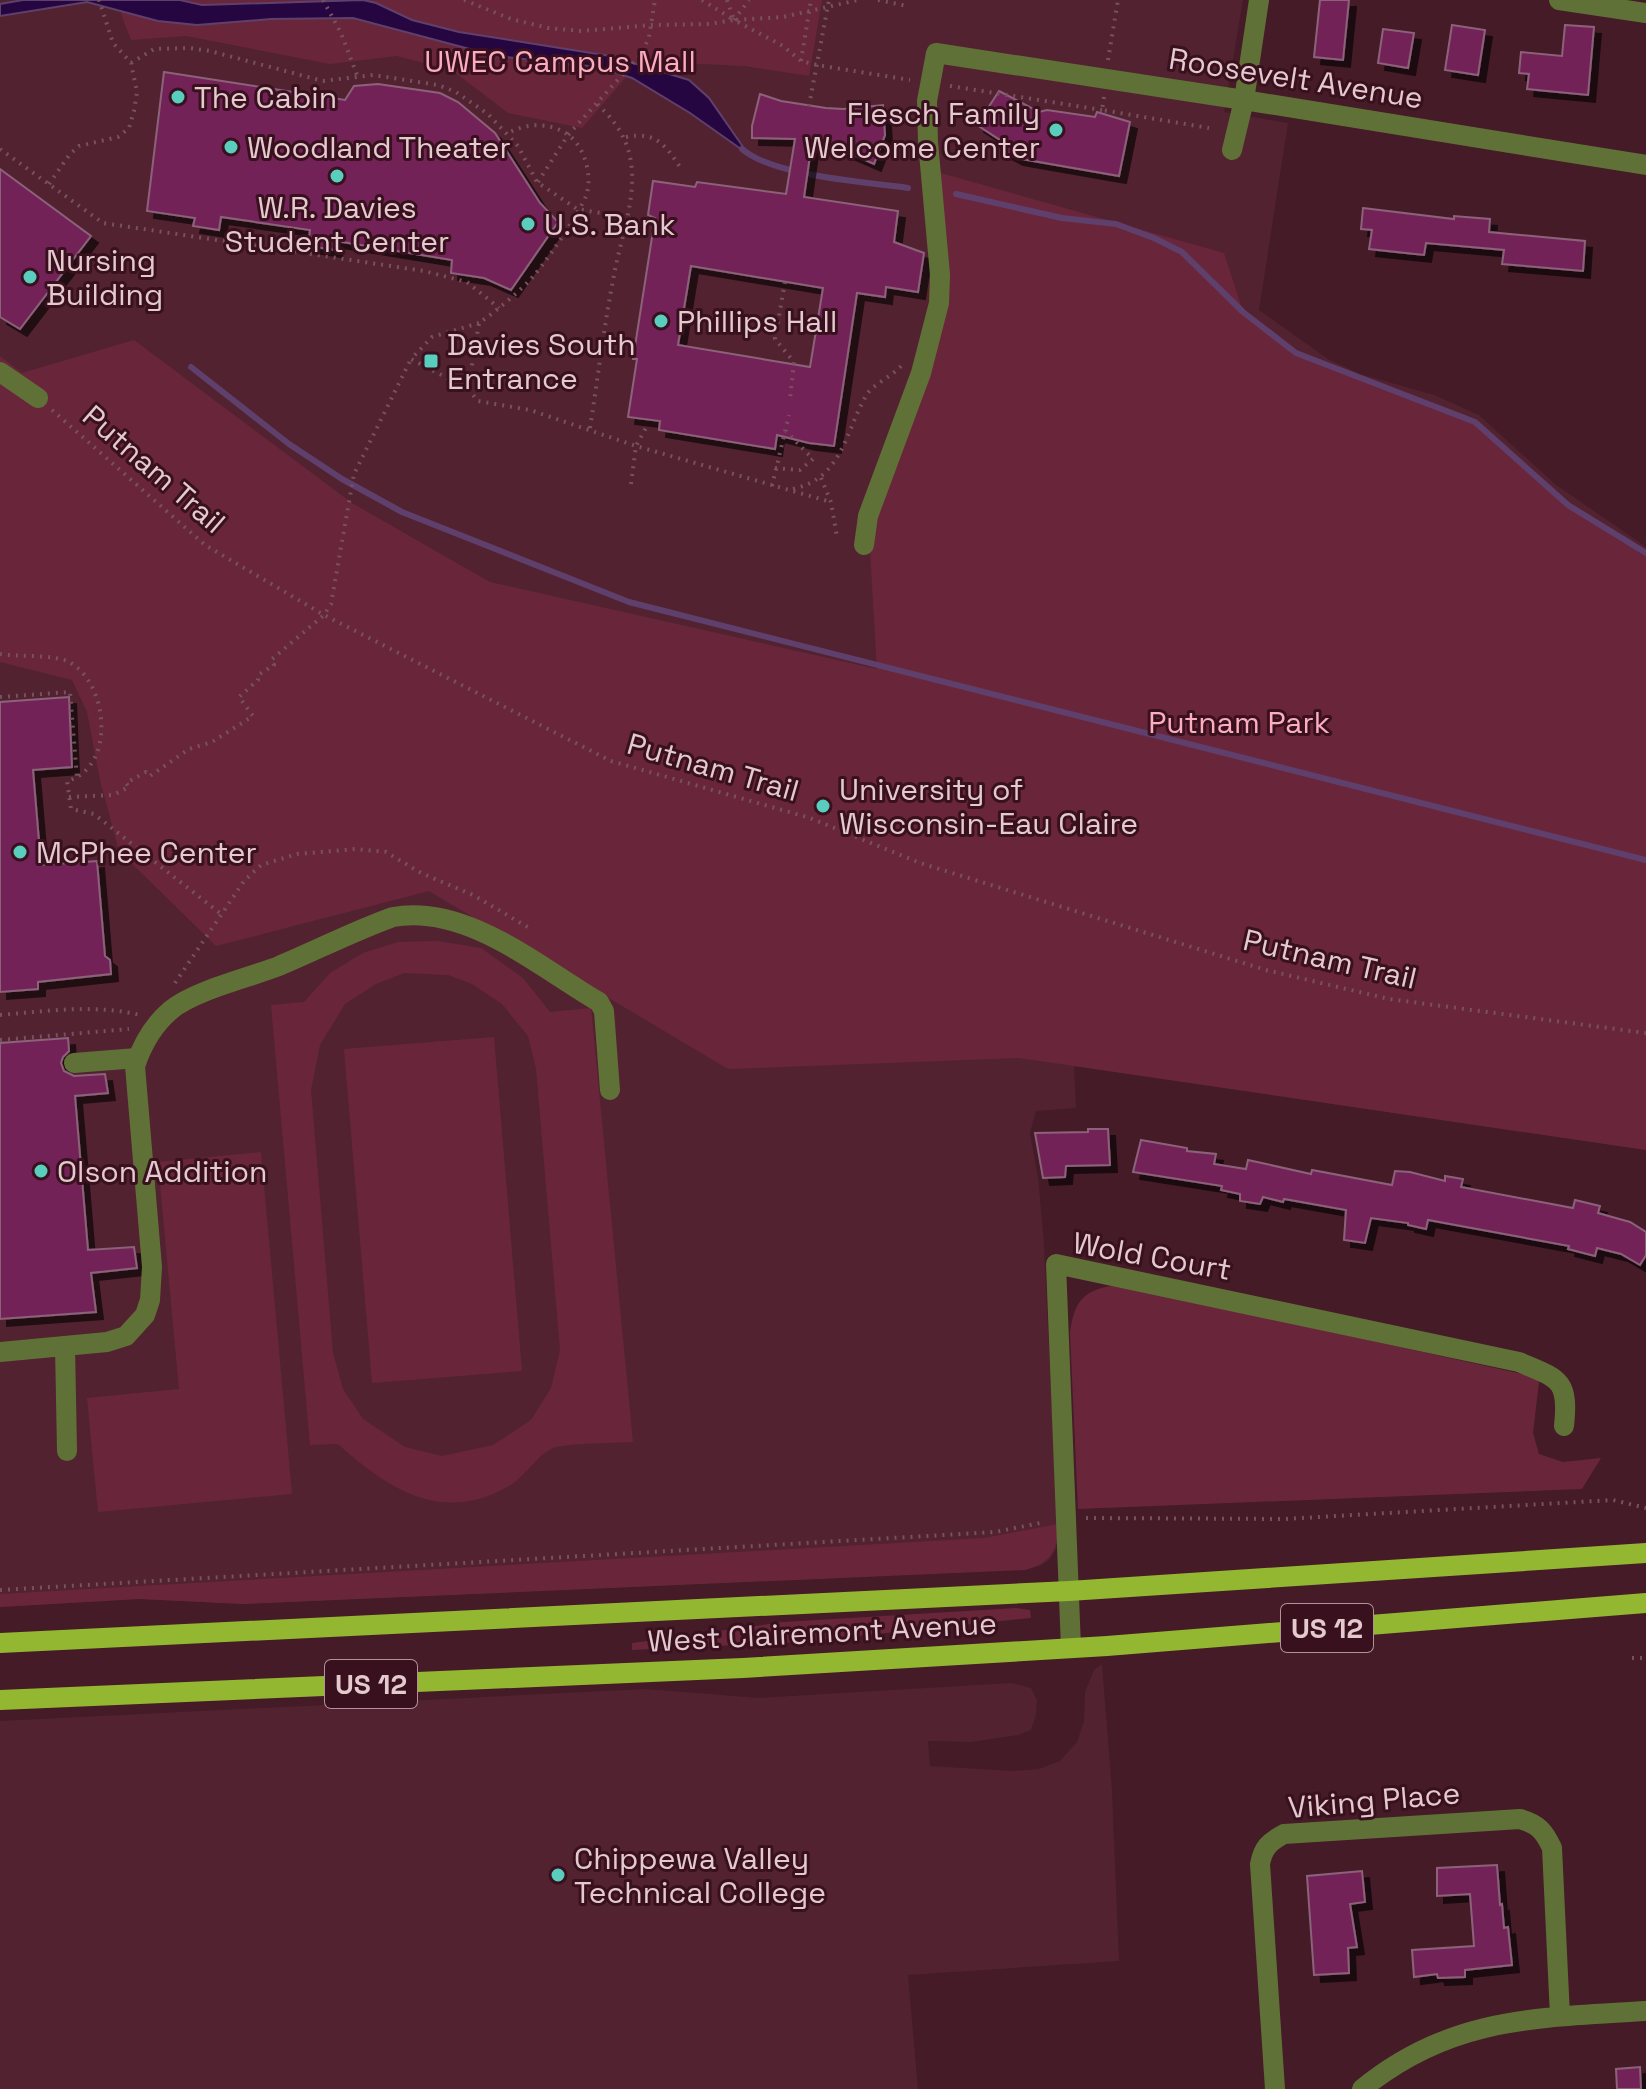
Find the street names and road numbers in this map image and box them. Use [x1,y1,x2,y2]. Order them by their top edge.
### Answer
street label: Roosevelt Avenue [1166,39,1426,117]
street label: Putnam Trail [75,396,233,542]
street label: Putnam Trail [623,724,803,810]
street label: Putnam Trail [1240,920,1420,998]
street label: Wold Court [1070,1223,1234,1289]
street label: West Clairemont Avenue [646,1603,998,1661]
road number: US 12 [1281,1604,1373,1652]
road number: US 12 [325,1660,417,1708]
street label: Viking Place [1286,1773,1462,1827]

